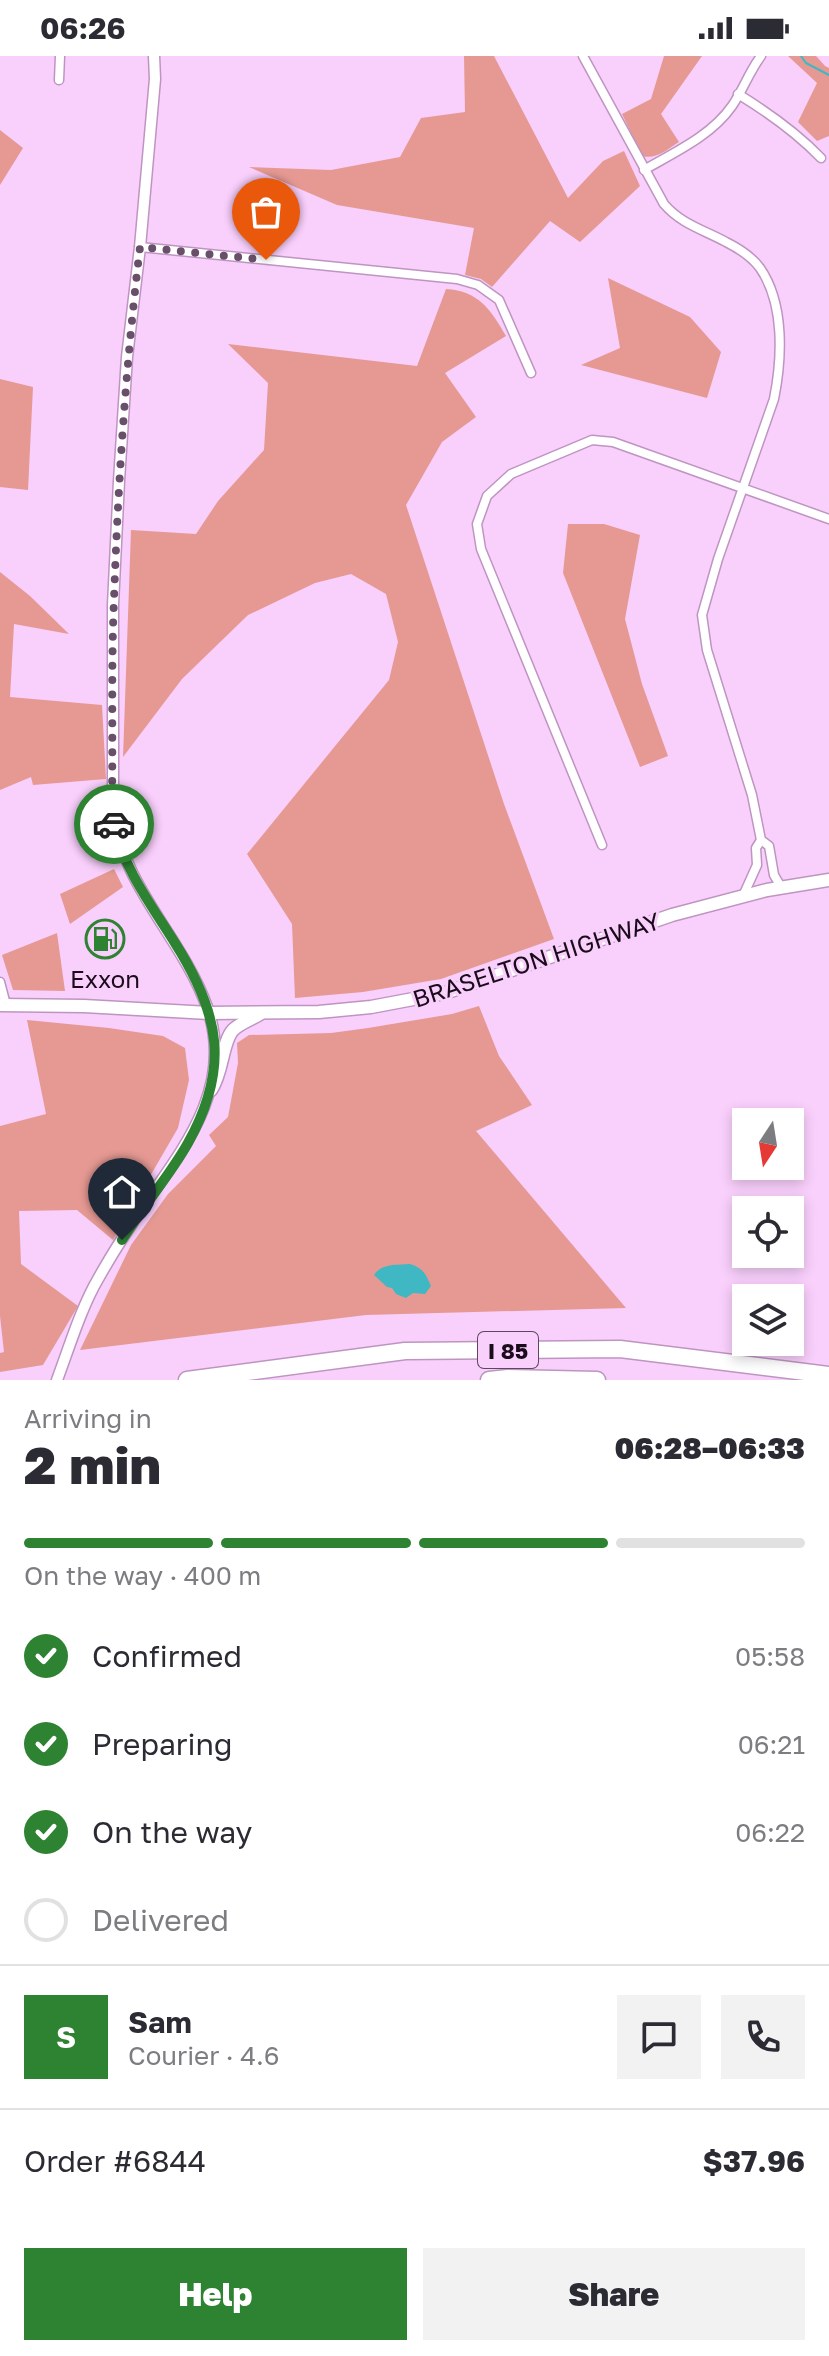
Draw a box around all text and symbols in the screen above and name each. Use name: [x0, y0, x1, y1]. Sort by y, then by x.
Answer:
text: 06:26: [40, 10, 126, 46]
pin: [232, 178, 300, 260]
icon: bag: [244, 190, 288, 234]
courier: [74, 784, 154, 864]
icon: car: [92, 802, 136, 846]
street label: BRASELTON HIGHWAY: [409, 905, 664, 1013]
fuel station icon: Exxon: [84, 918, 126, 960]
place label: Exxon: [70, 964, 140, 993]
north arrow: [732, 1108, 804, 1180]
map controls: [732, 1108, 804, 1356]
pin: [88, 1158, 156, 1240]
icon: home: [100, 1170, 144, 1214]
button: locate: [732, 1196, 804, 1268]
button: layers: [732, 1284, 804, 1356]
road number: I 85: [478, 1332, 538, 1368]
text: Arriving in: [24, 1403, 152, 1434]
text: 06:28–06:33: [615, 1430, 805, 1466]
text: 2 min: [24, 1433, 161, 1495]
text: On the way · 400 m: [24, 1560, 261, 1591]
icon: check: [24, 1634, 68, 1678]
text: Confirmed: [92, 1638, 242, 1674]
text: 05:58: [735, 1641, 805, 1672]
icon: check: [24, 1722, 68, 1766]
text: Preparing: [92, 1726, 233, 1762]
text: 06:21: [738, 1729, 805, 1760]
icon: check: [24, 1810, 68, 1854]
text: On the way: [92, 1814, 252, 1850]
text: 06:22: [735, 1817, 805, 1848]
text: Delivered: [92, 1902, 229, 1938]
button: chat: [617, 1995, 701, 2079]
button: phone: [721, 1995, 805, 2079]
text: Sam: [128, 2004, 192, 2040]
text: S: [56, 2019, 76, 2055]
text: Courier · 4.6: [128, 2040, 280, 2071]
text: Order #6844: [24, 2143, 206, 2179]
text: $37.96: [703, 2143, 805, 2179]
button: Help: [24, 2248, 407, 2340]
button: Share: [423, 2248, 805, 2340]

